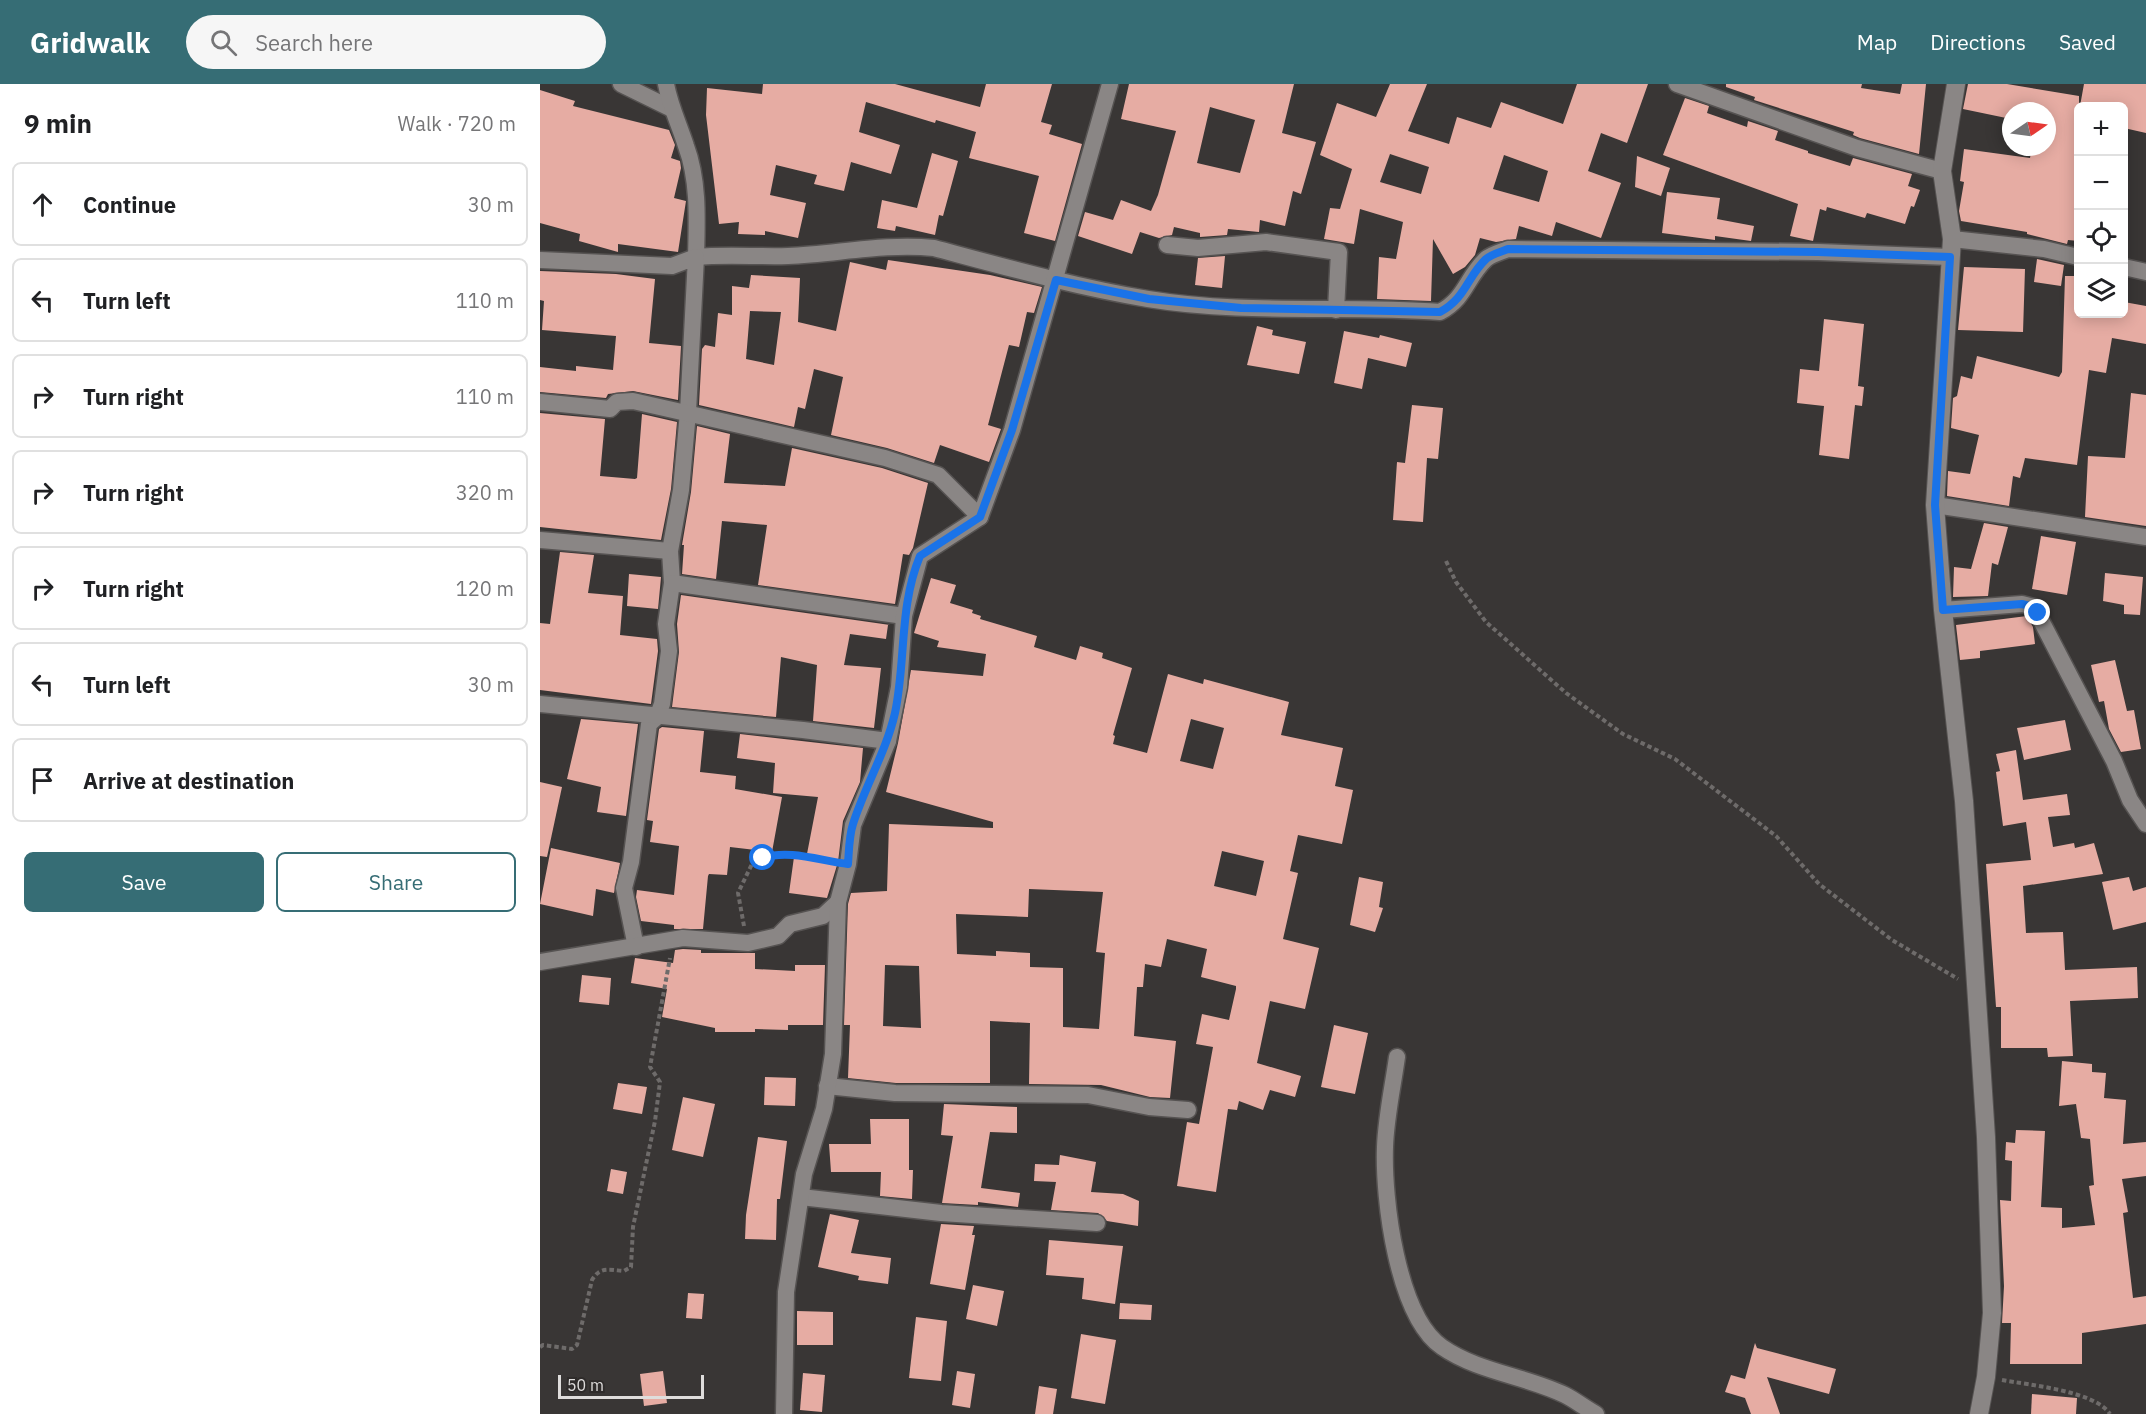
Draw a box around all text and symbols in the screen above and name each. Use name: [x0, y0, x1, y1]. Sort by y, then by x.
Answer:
search box: [186, 15, 606, 69]
text: Gridwalk: [30, 24, 150, 61]
icon: search: [207, 26, 240, 59]
text: Search here: [255, 28, 373, 57]
text: Map: [1857, 28, 1897, 56]
text: Directions: [1930, 28, 2026, 56]
text: Saved: [2059, 28, 2116, 56]
north arrow: [2002, 102, 2056, 156]
map controls: [2074, 102, 2128, 318]
button: +: [2074, 102, 2128, 156]
text: 9 min: [24, 106, 92, 140]
text: Walk · 720 m: [398, 110, 516, 137]
button: −: [2074, 156, 2128, 210]
icon: ahead: [26, 188, 59, 221]
text: Continue: [83, 190, 176, 219]
text: 30 m: [468, 191, 514, 218]
button: locate: [2074, 210, 2128, 264]
button: layers: [2074, 264, 2128, 318]
icon: left: [26, 284, 59, 317]
text: Turn left: [83, 286, 171, 315]
text: 110 m: [456, 287, 514, 314]
icon: right: [26, 380, 59, 413]
text: Turn right: [83, 382, 184, 411]
text: 110 m: [456, 383, 514, 410]
icon: right: [26, 476, 59, 509]
text: Turn right: [83, 478, 184, 507]
text: 320 m: [456, 479, 514, 506]
icon: right: [26, 572, 59, 605]
text: Turn right: [83, 574, 184, 603]
text: 120 m: [456, 575, 514, 602]
route end: [2024, 599, 2050, 625]
icon: left: [26, 668, 59, 701]
text: Turn left: [83, 670, 171, 699]
text: 30 m: [468, 671, 514, 698]
icon: arrive: [26, 764, 59, 797]
text: Arrive at destination: [83, 766, 294, 795]
route start: [749, 844, 775, 870]
button: Save: [24, 852, 264, 912]
button: Share: [276, 852, 516, 912]
scale bar: [558, 1372, 704, 1400]
text: 50 m: [567, 1375, 604, 1395]

